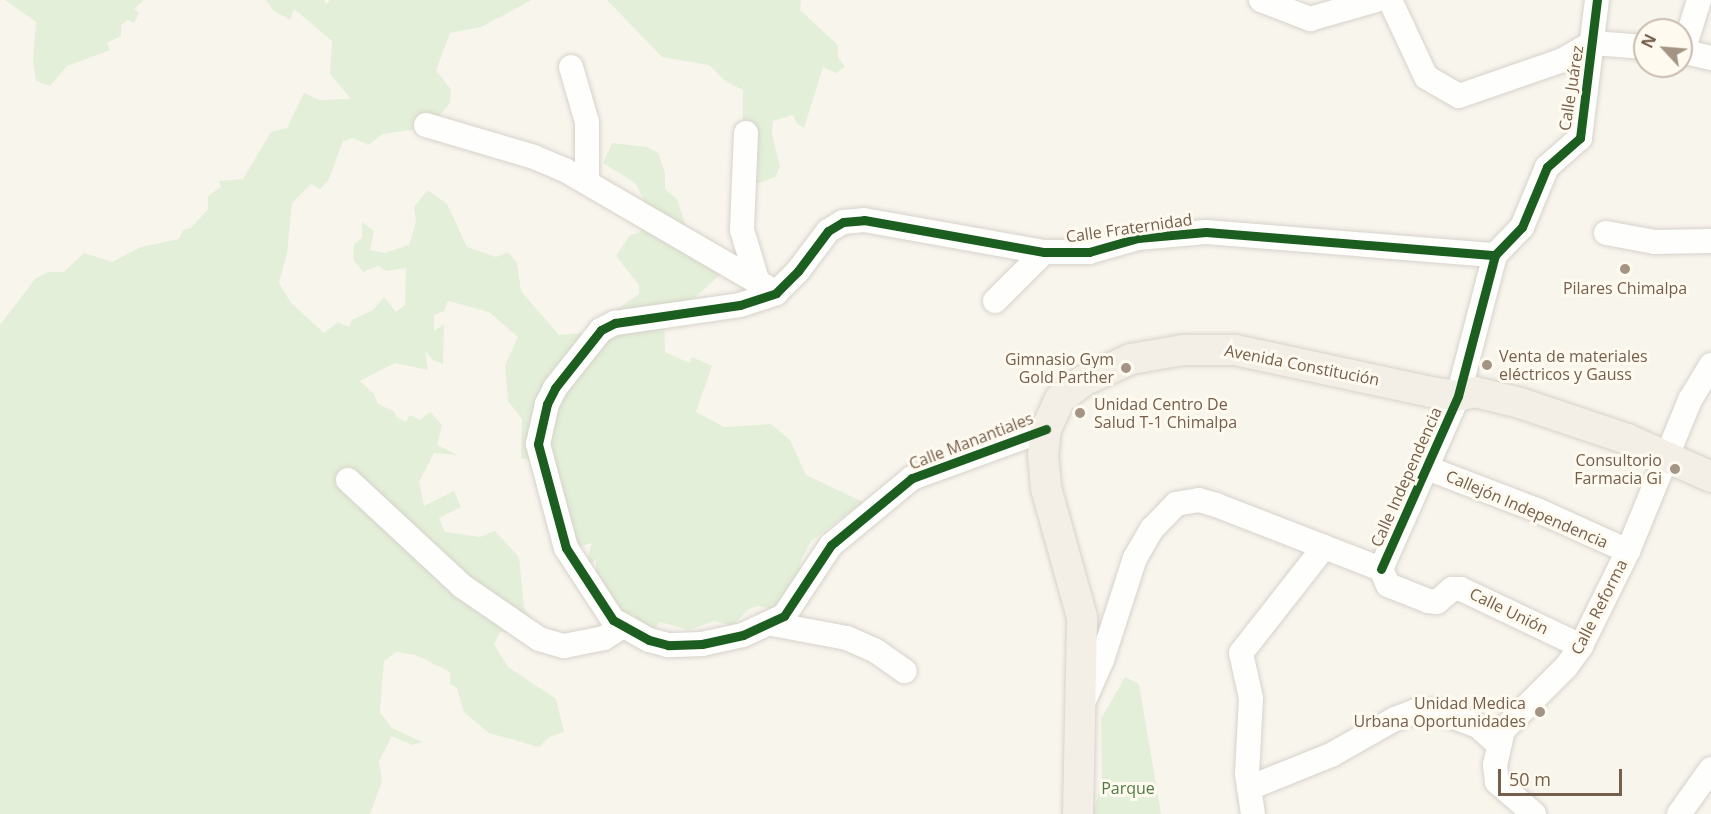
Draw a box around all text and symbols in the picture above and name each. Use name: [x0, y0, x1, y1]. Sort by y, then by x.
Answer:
north arrow: [1633, 18, 1693, 78]
text: N: [1636, 30, 1661, 52]
street label: Calle Juárez: [1555, 44, 1587, 132]
street label: Calle Fraternidad: [1065, 210, 1193, 246]
marker: Pilares Chimalpa: [1618, 262, 1632, 276]
place label: Pilares Chimalpa: [1563, 278, 1687, 298]
street label: Avenida Constitución: [1223, 341, 1381, 389]
place label: Venta de materiales eléctricos y Gauss: [1499, 346, 1648, 384]
place label: Gimnasio Gym Gold Parther: [1005, 349, 1114, 387]
marker: Venta de materiales eléctricos y Gauss: [1480, 358, 1494, 372]
marker: Gimnasio Gym Gold Parther: [1119, 361, 1133, 375]
place label: Unidad Centro De Salud T-1 Chimalpa: [1094, 394, 1237, 432]
marker: Unidad Centro De Salud T-1 Chimalpa: [1071, 404, 1089, 422]
street label: Calle Independencia: [1367, 404, 1445, 550]
street label: Calle Manantiales: [906, 409, 1036, 473]
place label: Consultorio Farmacia Gi: [1574, 450, 1662, 488]
marker: Consultorio Farmacia Gi: [1666, 460, 1684, 478]
street label: Callejón Independencia: [1443, 466, 1611, 552]
street label: Calle Reforma: [1567, 556, 1631, 658]
street label: Calle Unión: [1467, 584, 1551, 638]
place label: Unidad Medica Urbana Oportunidades: [1353, 693, 1526, 731]
marker: Unidad Medica Urbana Oportunidades: [1531, 703, 1549, 721]
scale bar: [1501, 757, 1626, 795]
text: 50 m: [1509, 767, 1551, 791]
park label: Parque: [1101, 778, 1155, 798]

